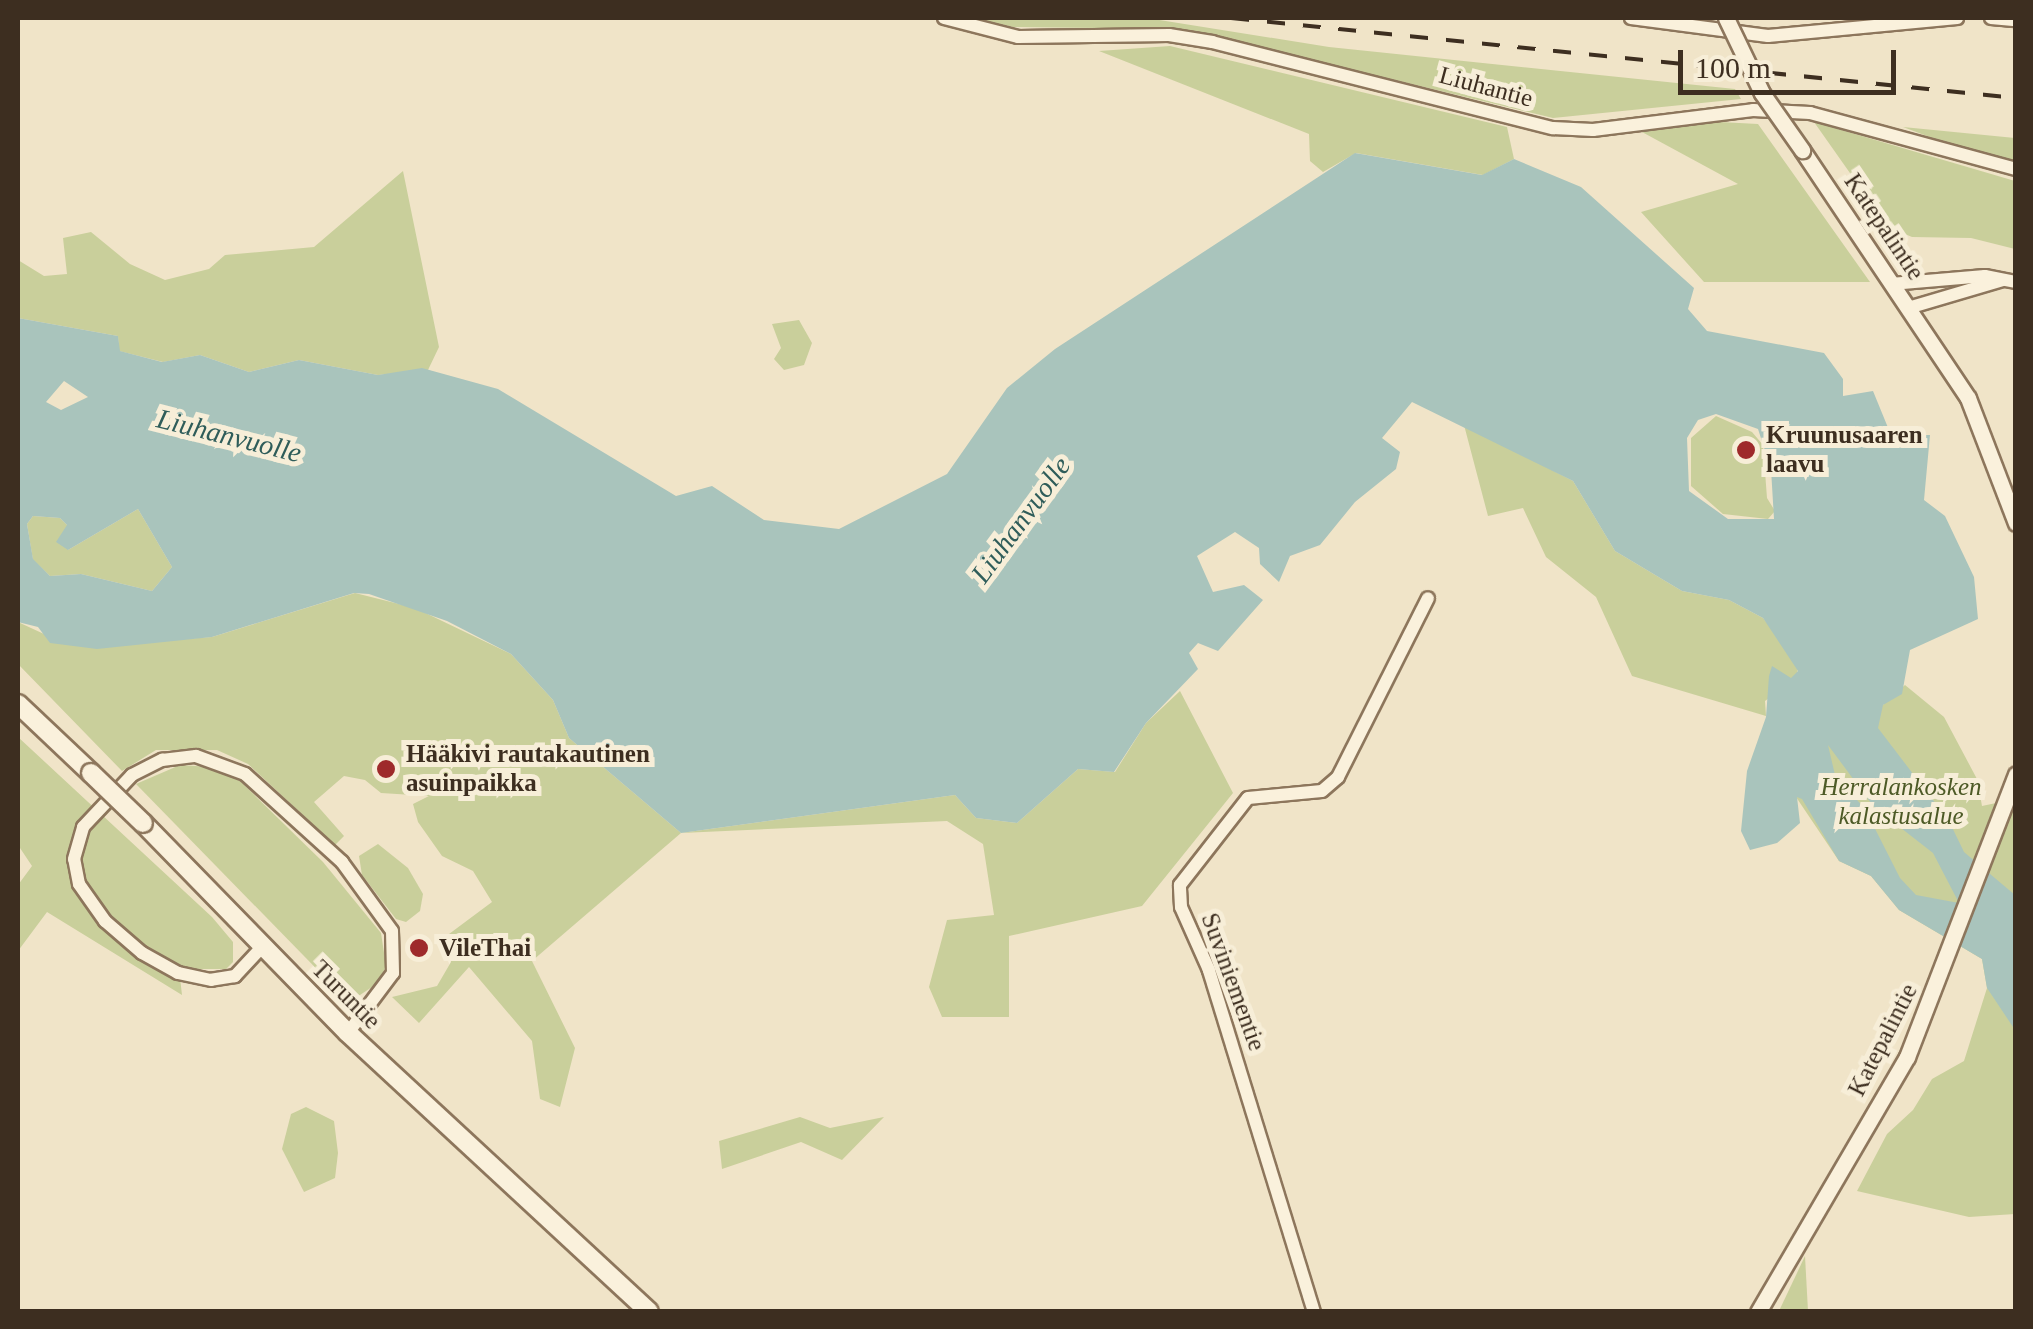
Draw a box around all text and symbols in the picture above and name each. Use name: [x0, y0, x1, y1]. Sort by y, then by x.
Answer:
scale bar: [1683, 30, 1900, 92]
text: 100 m: [1695, 51, 1771, 84]
street label: Liuhantie: [1436, 60, 1536, 114]
street label: Katepalintie: [1837, 168, 1931, 286]
water label: Liuhanvuolle: [153, 402, 305, 470]
place label: Kruunusaaren laavu: [1766, 421, 1923, 480]
marker: Kruunusaaren laavu: [1735, 439, 1757, 461]
water label: Liuhanvuolle: [964, 450, 1078, 590]
place label: Hääkivi rautakautinen asuinpaikka: [406, 740, 650, 799]
marker: Hääkivi rautakautinen asuinpaikka: [375, 758, 397, 780]
park label: Herralankosken kalastusalue: [1820, 773, 1982, 832]
street label: Suviniementie: [1194, 909, 1272, 1055]
place label: VileThai: [439, 933, 531, 963]
marker: VileThai: [408, 937, 430, 959]
street label: Turuntie: [305, 954, 387, 1036]
street label: Katepalintie: [1842, 979, 1924, 1101]

